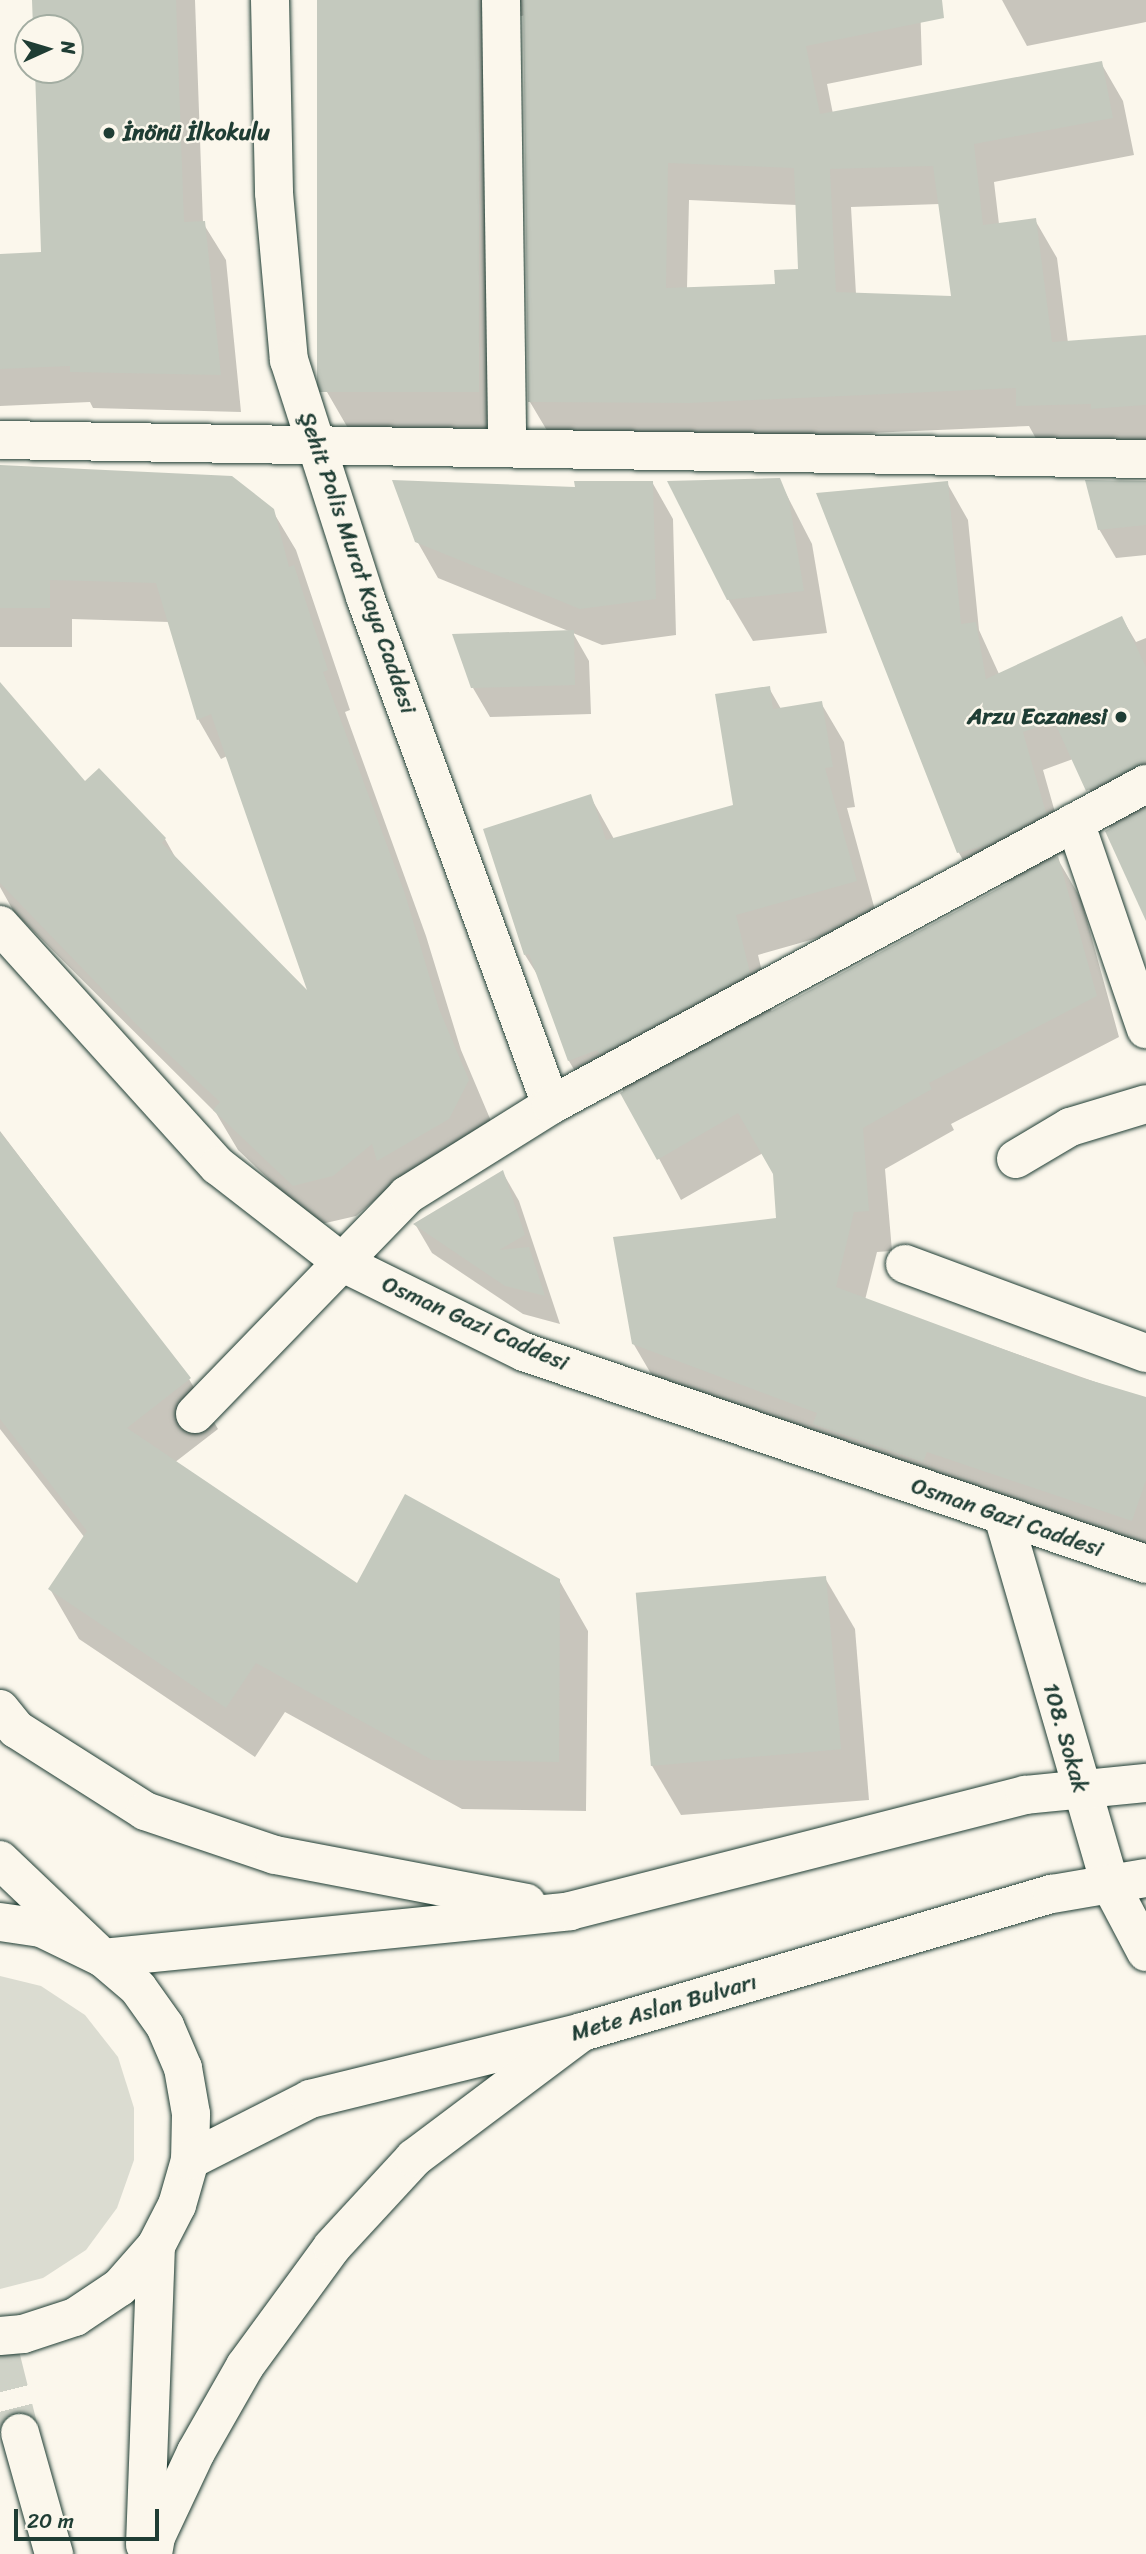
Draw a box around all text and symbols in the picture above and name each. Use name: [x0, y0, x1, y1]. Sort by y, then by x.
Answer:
north arrow: [14, 14, 84, 84]
text: N: [52, 40, 85, 55]
place label: İnönü İlkokulu: [123, 119, 270, 147]
marker: İnönü İlkokulu: [101, 125, 117, 141]
street label: Şehit Polis Murat Kaya Caddesi: [292, 409, 422, 717]
place label: Arzu Eczanesi: [965, 703, 1107, 731]
marker: Arzu Eczanesi: [1113, 709, 1129, 725]
street label: Osman Gazi Caddesi: [378, 1271, 572, 1377]
street label: Osman Gazi Caddesi: [908, 1472, 1106, 1564]
street label: 108. Sokak: [1036, 1680, 1094, 1796]
street label: Mete Aslan Bulvarı: [568, 1968, 760, 2048]
scale bar: [18, 2494, 163, 2538]
text: 20 m: [27, 2502, 74, 2540]

